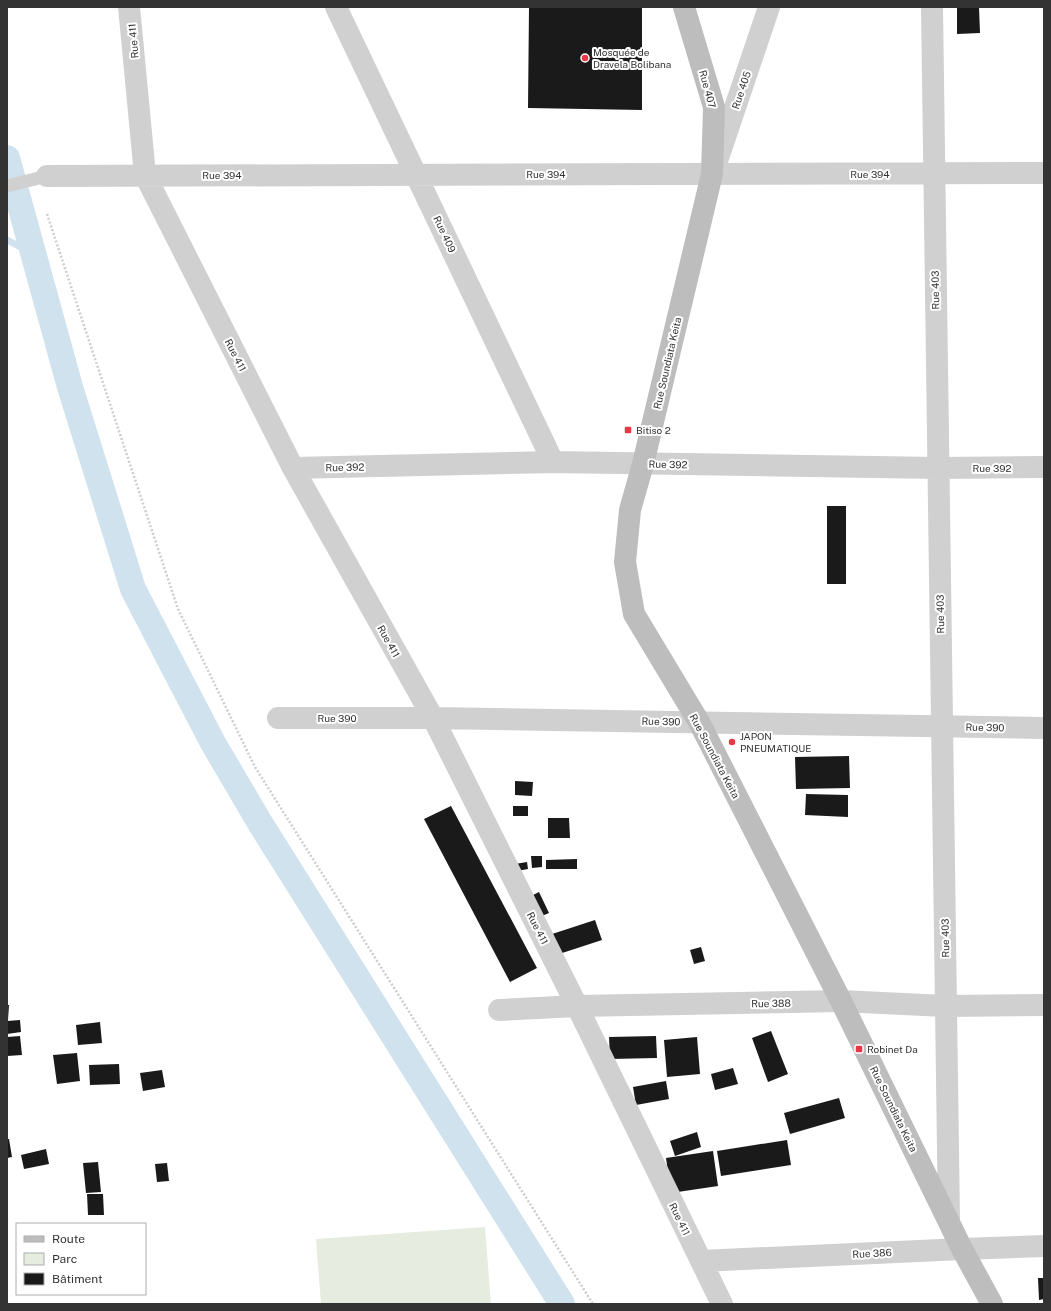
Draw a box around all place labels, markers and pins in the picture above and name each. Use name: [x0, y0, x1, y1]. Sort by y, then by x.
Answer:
place label: Mosquée de Dravela Bolibana: [593, 46, 671, 70]
marker: Mosquée de Dravela Bolibana: [580, 53, 590, 63]
place label: Bitiso 2: [636, 424, 671, 436]
marker: Bitiso 2: [623, 425, 633, 435]
place label: JAPON PNEUMATIQUE: [740, 730, 812, 754]
marker: JAPON PNEUMATIQUE: [727, 737, 737, 747]
place label: Robinet Da: [867, 1043, 918, 1055]
marker: Robinet Da: [854, 1044, 864, 1054]

